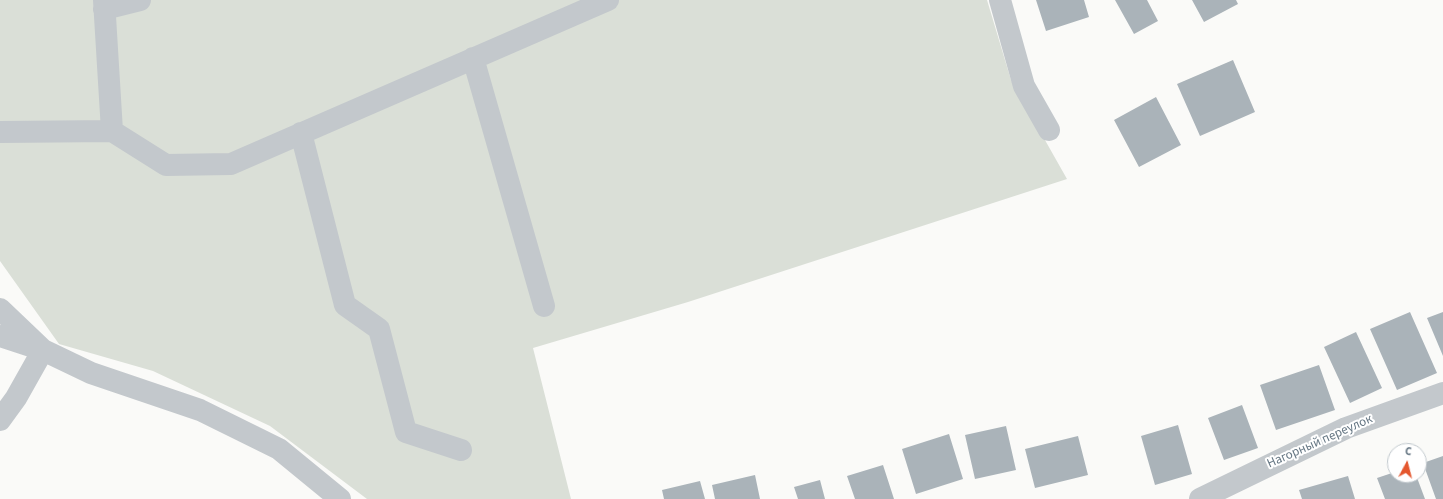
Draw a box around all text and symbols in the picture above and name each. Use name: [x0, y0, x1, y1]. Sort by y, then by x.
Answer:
street label: Нагорный переулок: [1265, 412, 1375, 472]
north arrow: [1387, 443, 1427, 483]
text: С: [1404, 444, 1412, 459]

